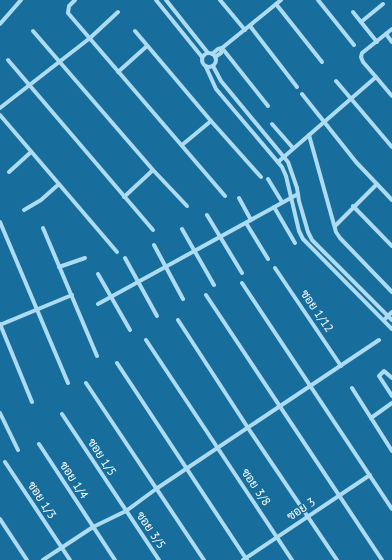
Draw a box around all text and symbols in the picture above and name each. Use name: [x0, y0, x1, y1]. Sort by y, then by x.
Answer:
street label: ซอย 1/12: [298, 286, 337, 335]
street label: ซอย 1/5: [85, 435, 120, 478]
street label: ซอย 1/4: [57, 458, 92, 502]
street label: ซอย 3/8: [238, 465, 274, 508]
street label: ซอย 1/3: [25, 478, 60, 521]
street label: ซอย 3: [284, 494, 318, 523]
street label: ซอย 3/5: [133, 508, 169, 551]

